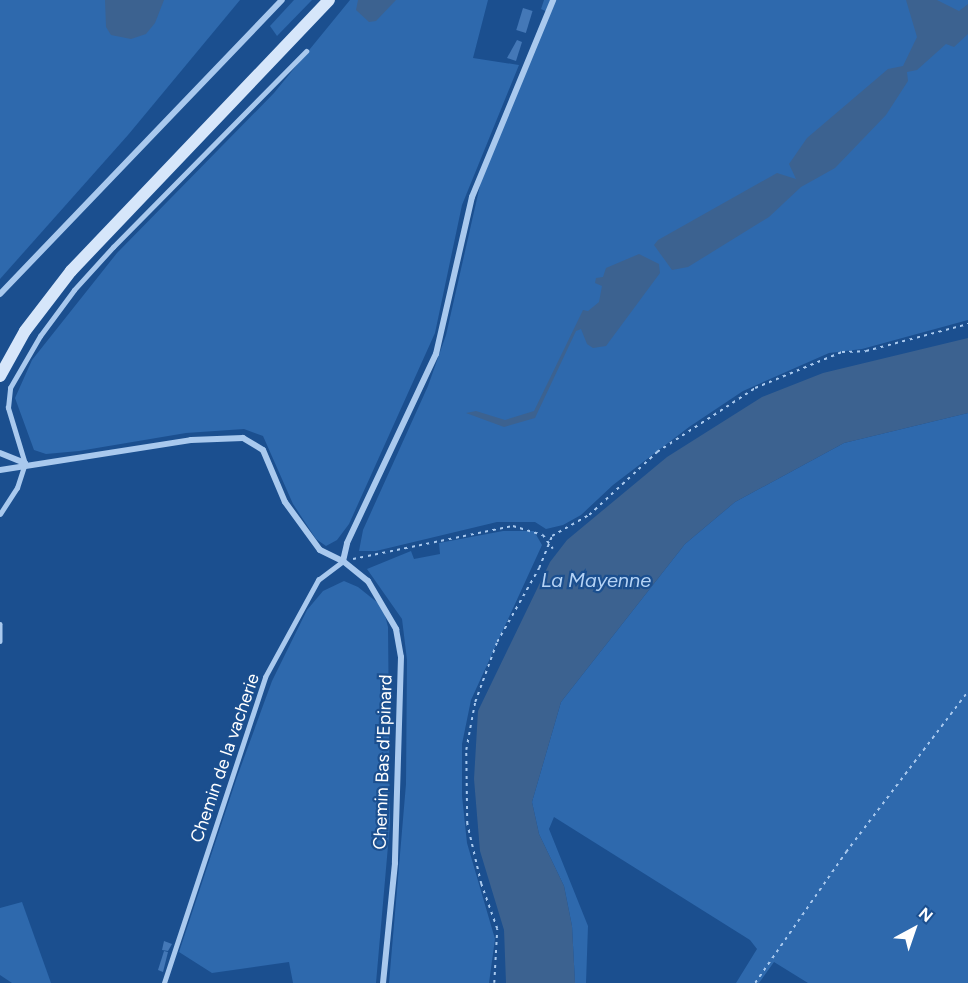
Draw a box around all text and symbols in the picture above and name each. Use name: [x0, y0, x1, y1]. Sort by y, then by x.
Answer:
water label: La Mayenne: [541, 568, 651, 592]
street label: Chemin de la vacherie: [186, 671, 264, 845]
street label: Chemin Bas d'Epinard: [369, 674, 397, 850]
north arrow: [884, 899, 944, 959]
text: N: [915, 904, 937, 926]

